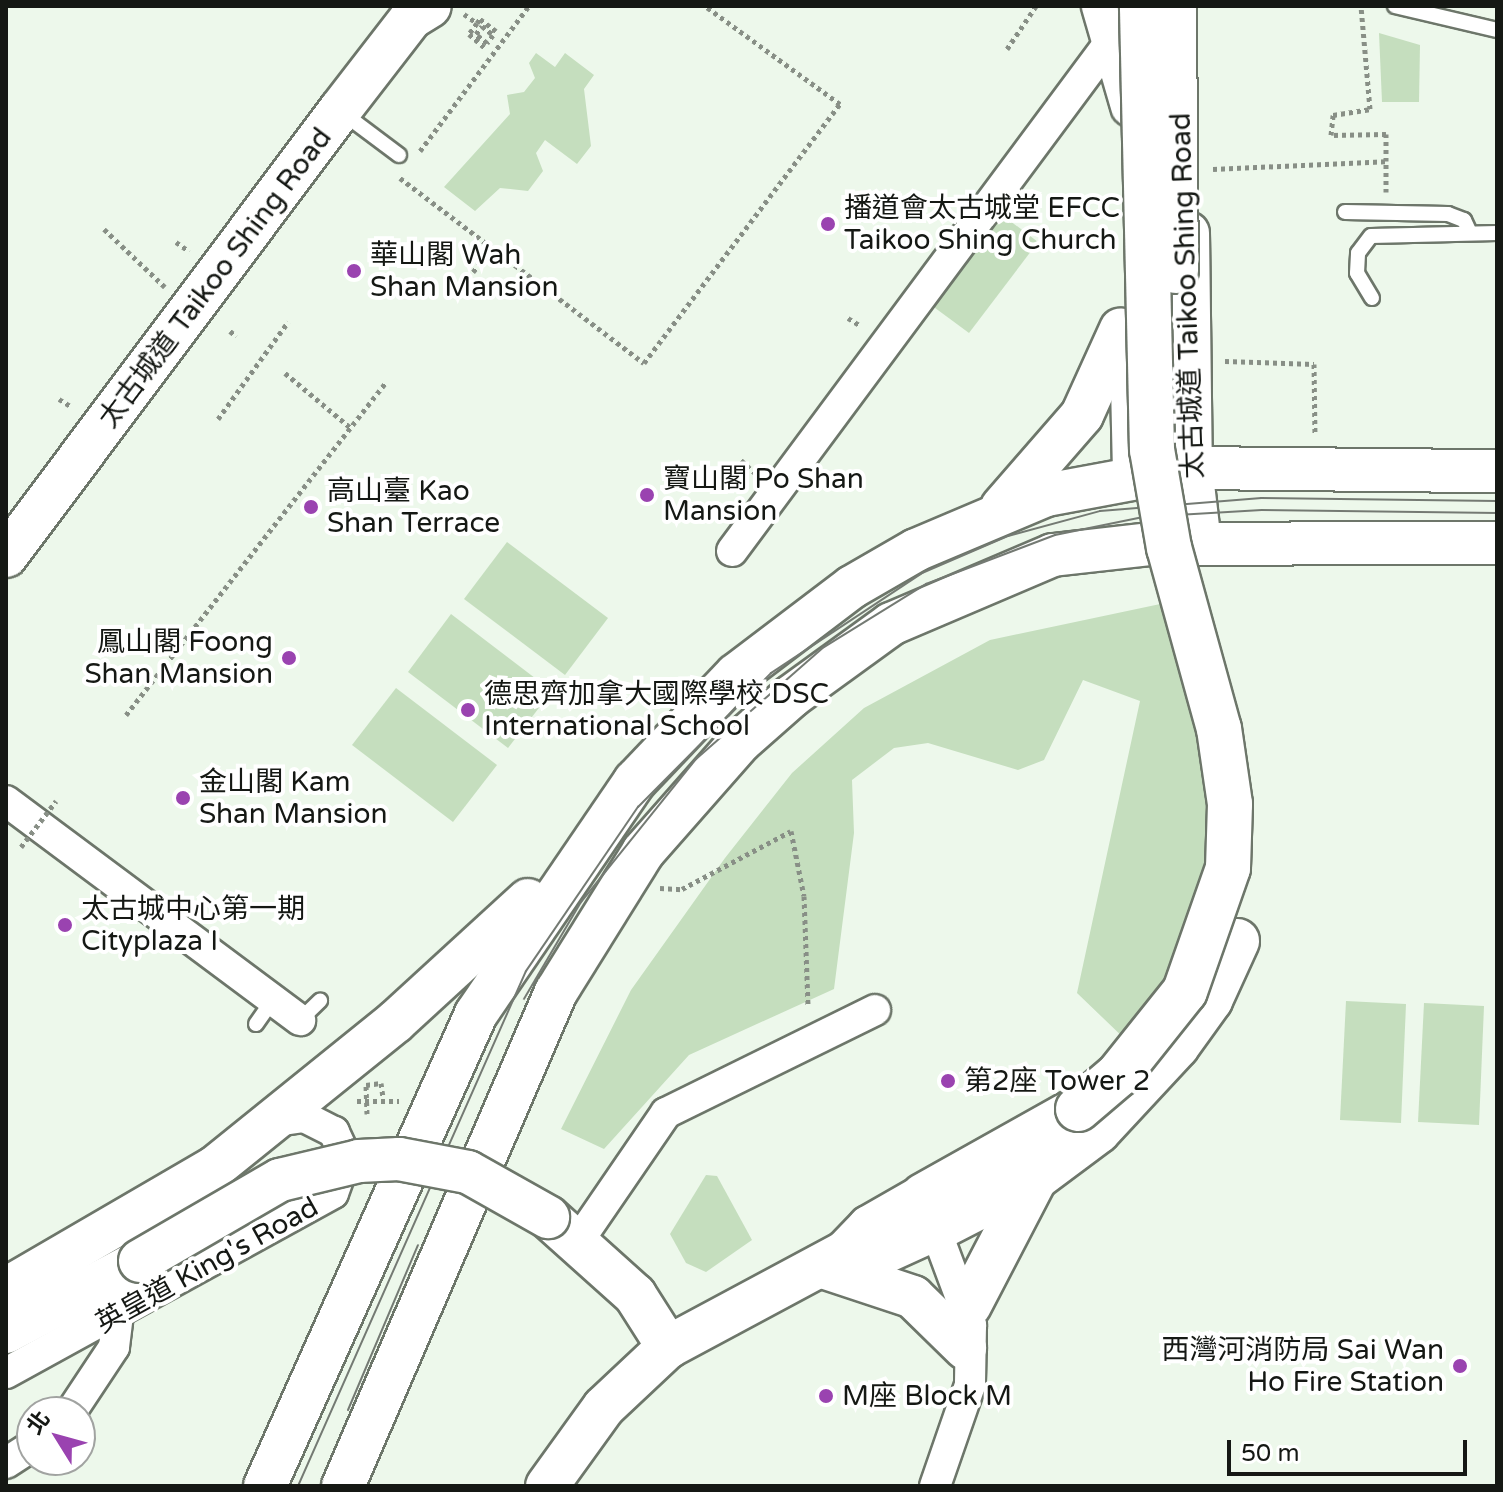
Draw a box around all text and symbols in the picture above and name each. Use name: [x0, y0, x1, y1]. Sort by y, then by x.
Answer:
street label: 太古城道 Taikoo Shing Road: [1164, 112, 1210, 480]
street label: 太古城道 Taikoo Shing Road: [91, 122, 339, 434]
place label: 播道會太古城堂 EFCC Taikoo Shing Church: [844, 191, 1120, 257]
marker: 播道會太古城堂 EFCC Taikoo Shing Church: [819, 215, 837, 233]
place label: 華山閣 Wah Shan Mansion: [370, 238, 558, 304]
marker: 華山閣 Wah Shan Mansion: [345, 262, 363, 280]
place label: 寶山閣 Po Shan Mansion: [663, 462, 864, 528]
place label: 高山臺 Kao Shan Terrace: [327, 474, 500, 540]
marker: 寶山閣 Po Shan Mansion: [638, 486, 656, 504]
marker: 高山臺 Kao Shan Terrace: [302, 498, 320, 516]
place label: 鳳山閣 Foong Shan Mansion: [85, 625, 273, 691]
marker: 鳳山閣 Foong Shan Mansion: [280, 649, 298, 667]
place label: 德思齊加拿大國際學校 DSC International School: [484, 677, 829, 743]
marker: 德思齊加拿大國際學校 DSC International School: [459, 701, 477, 719]
place label: 金山閣 Kam Shan Mansion: [199, 765, 387, 831]
marker: 金山閣 Kam Shan Mansion: [174, 789, 192, 807]
place label: 太古城中心第一期 Cityplaza I: [81, 892, 305, 958]
marker: 太古城中心第一期 Cityplaza I: [56, 916, 74, 934]
place label: 第2座 Tower 2: [964, 1064, 1150, 1098]
marker: 第2座 Tower 2: [939, 1072, 957, 1090]
street label: 英皇道 King's Road: [90, 1190, 324, 1340]
place label: 西灣河消防局 Sai Wan Ho Fire Station: [1162, 1333, 1444, 1399]
marker: 西灣河消防局 Sai Wan Ho Fire Station: [1451, 1357, 1469, 1375]
place label: M座 Block M: [842, 1379, 1012, 1413]
marker: M座 Block M: [817, 1387, 835, 1405]
north arrow: [16, 1396, 96, 1476]
text: 北: [21, 1406, 55, 1439]
scale bar: [1231, 1424, 1471, 1474]
text: 50 m: [1241, 1439, 1299, 1468]

